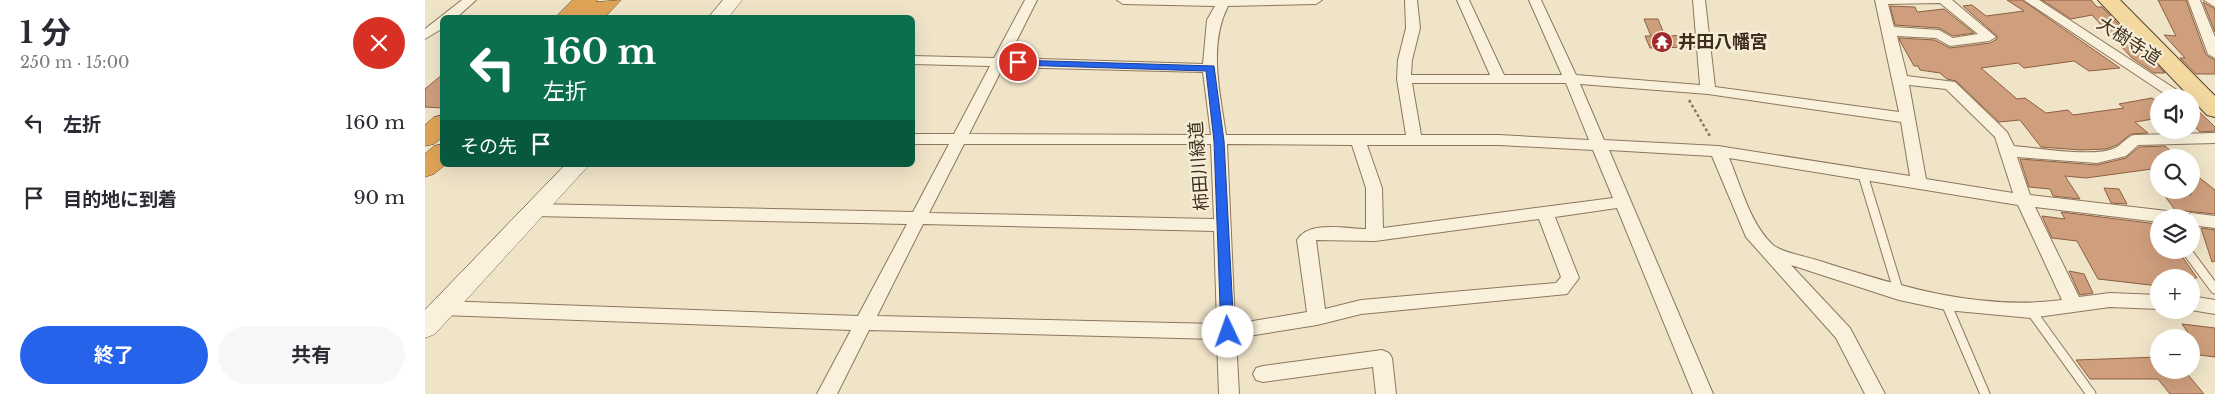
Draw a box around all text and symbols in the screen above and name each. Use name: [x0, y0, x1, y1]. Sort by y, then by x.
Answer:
street label: 大樹寺道: [2093, 12, 2165, 70]
text: 1 分: [20, 14, 71, 51]
button: close: [353, 17, 405, 69]
text: 160 m: [543, 30, 656, 73]
temple icon: 井田八幡宮: [1650, 30, 1674, 54]
place label: 井田八幡宮: [1678, 31, 1768, 53]
icon: left: [460, 35, 525, 100]
pin: [997, 41, 1039, 83]
icon: arrive: [1004, 48, 1032, 76]
text: 250 m · 15:00: [20, 52, 130, 72]
text: 左折: [543, 78, 587, 105]
map controls: [2150, 89, 2200, 379]
button: sound: [2150, 89, 2200, 139]
icon: left: [20, 109, 48, 137]
text: 160 m: [345, 111, 405, 134]
text: 左折: [63, 113, 101, 136]
street label: 柿田川緑道: [1185, 120, 1213, 212]
icon: arrive: [527, 130, 555, 158]
text: その先: [460, 135, 517, 158]
button: search: [2150, 149, 2200, 199]
icon: arrive: [20, 184, 48, 212]
text: 90 m: [353, 186, 405, 209]
text: 目的地に到着: [63, 188, 177, 211]
button: layers: [2150, 209, 2200, 259]
button: +: [2150, 269, 2200, 319]
position arrow: [1201, 305, 1253, 357]
button: 終了: [20, 326, 208, 384]
button: 共有: [218, 326, 405, 384]
button: −: [2150, 329, 2200, 379]

